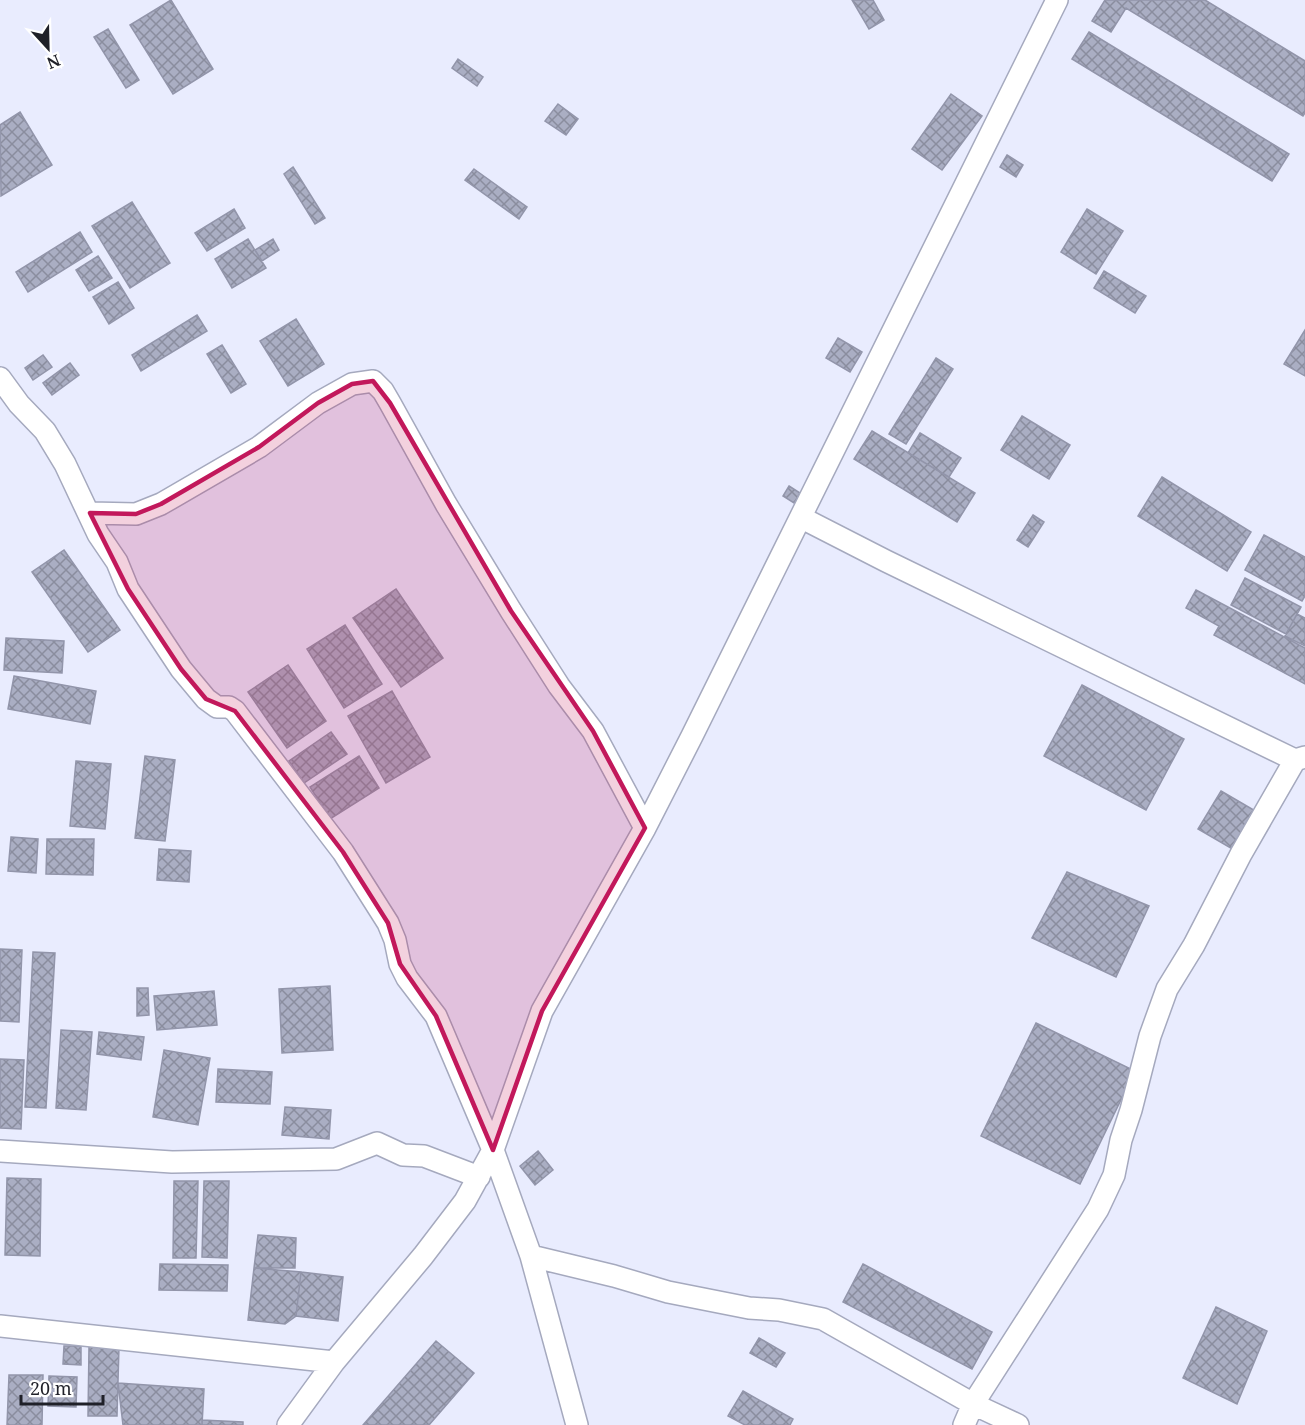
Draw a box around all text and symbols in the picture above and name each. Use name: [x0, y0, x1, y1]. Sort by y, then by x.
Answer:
north arrow: [18, 18, 78, 78]
text: N: [43, 49, 64, 75]
scale bar: [21, 1368, 104, 1406]
text: 20 m: [30, 1376, 72, 1400]

